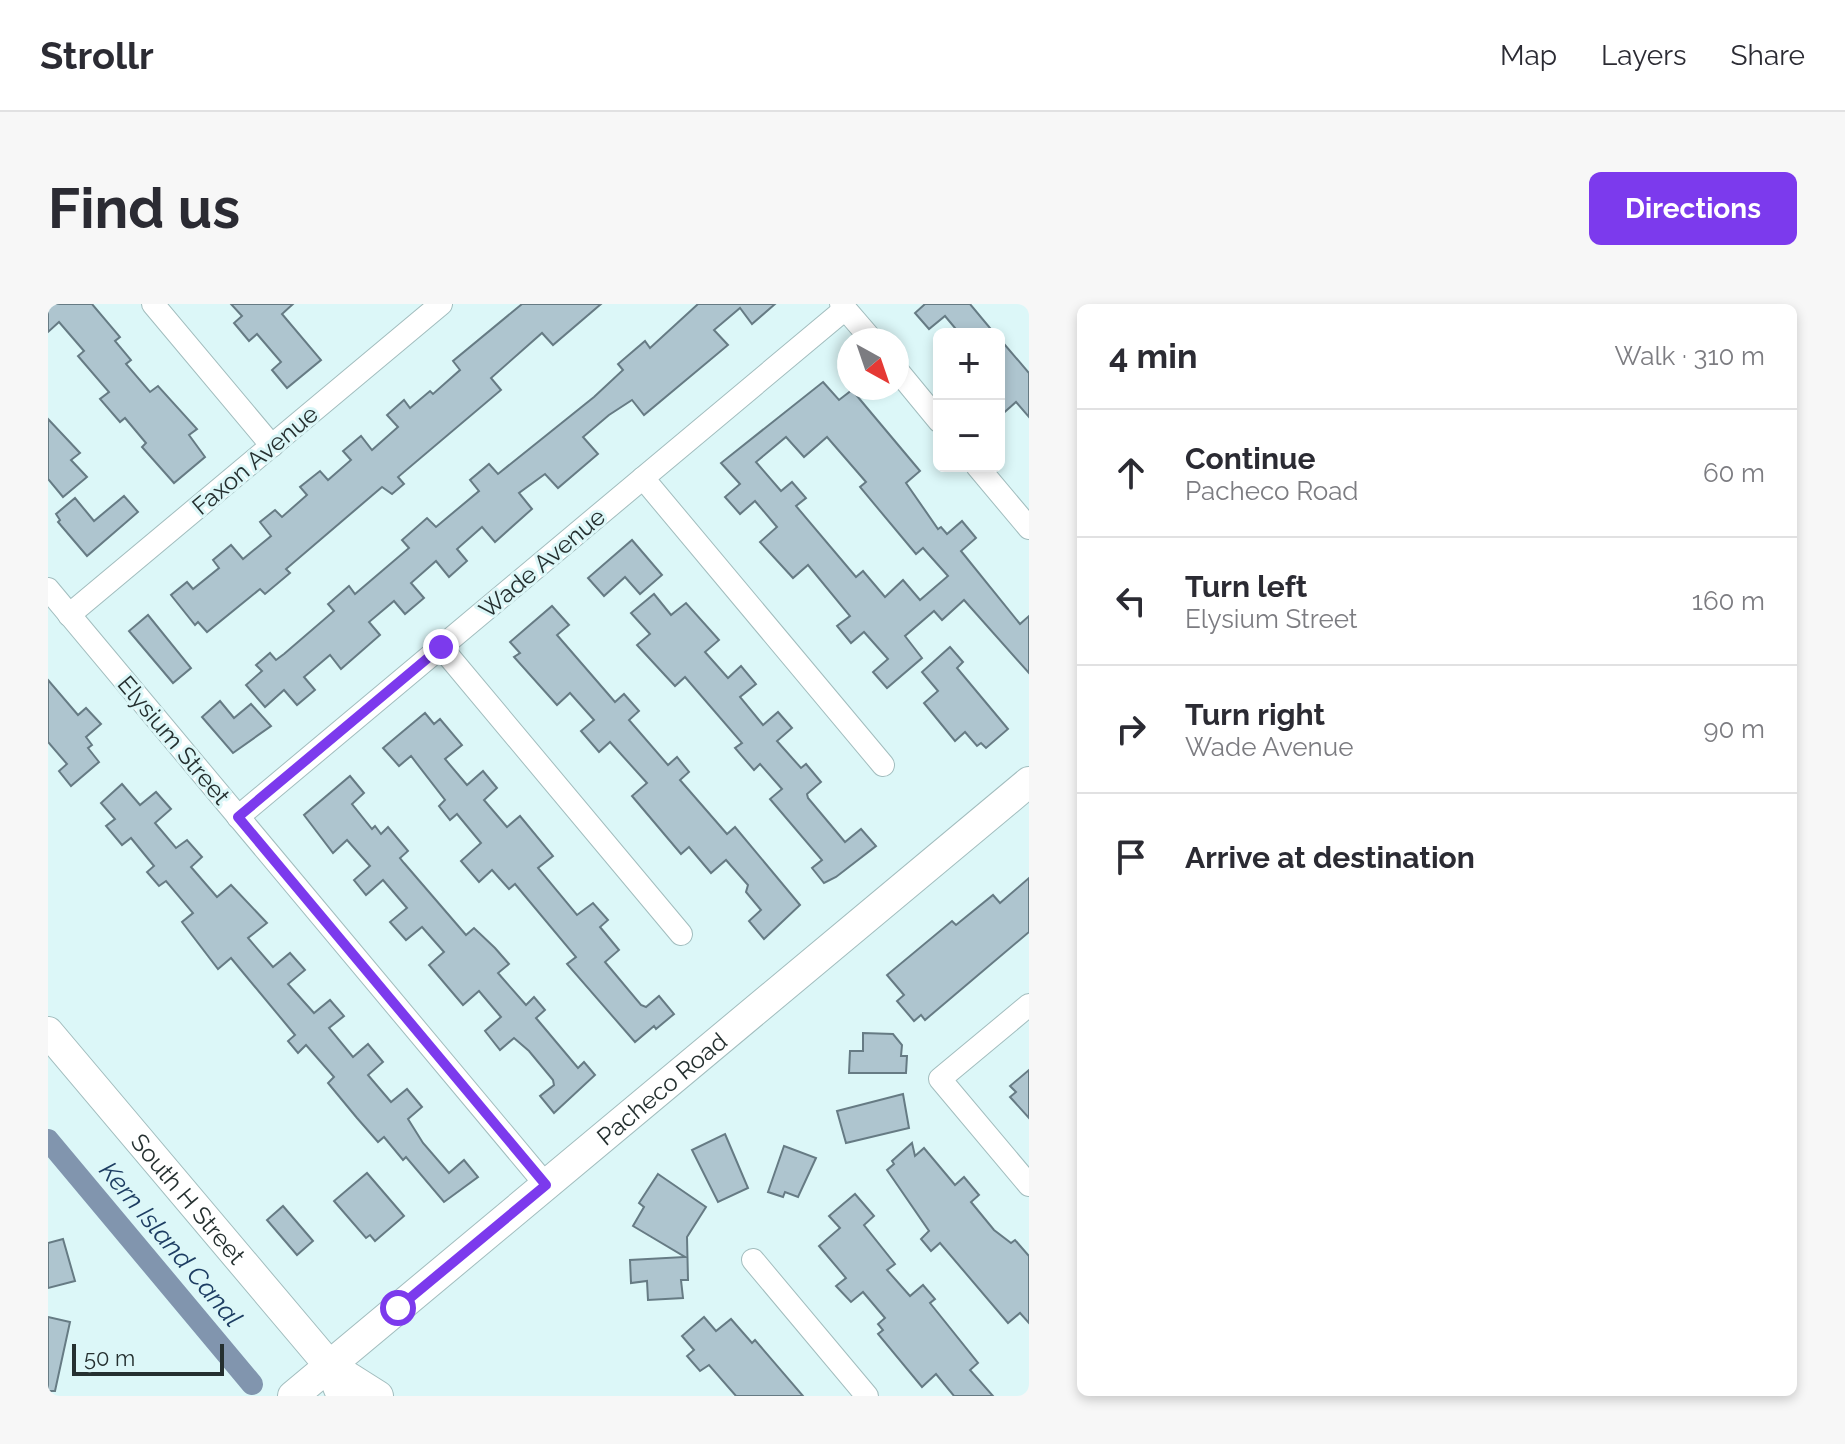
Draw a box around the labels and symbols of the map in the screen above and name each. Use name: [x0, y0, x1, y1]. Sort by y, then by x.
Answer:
north arrow: [837, 328, 909, 400]
street label: Faxon Avenue: [186, 399, 324, 521]
street label: Wade Avenue: [473, 502, 611, 624]
route end: [423, 629, 459, 665]
street label: Elysium Street: [112, 670, 236, 810]
street label: Pacheco Road: [591, 1026, 732, 1151]
street label: South H Street: [125, 1127, 252, 1270]
water label: Kern Island Canal: [93, 1155, 249, 1333]
route start: [380, 1290, 416, 1326]
scale bar: [72, 1340, 224, 1376]

